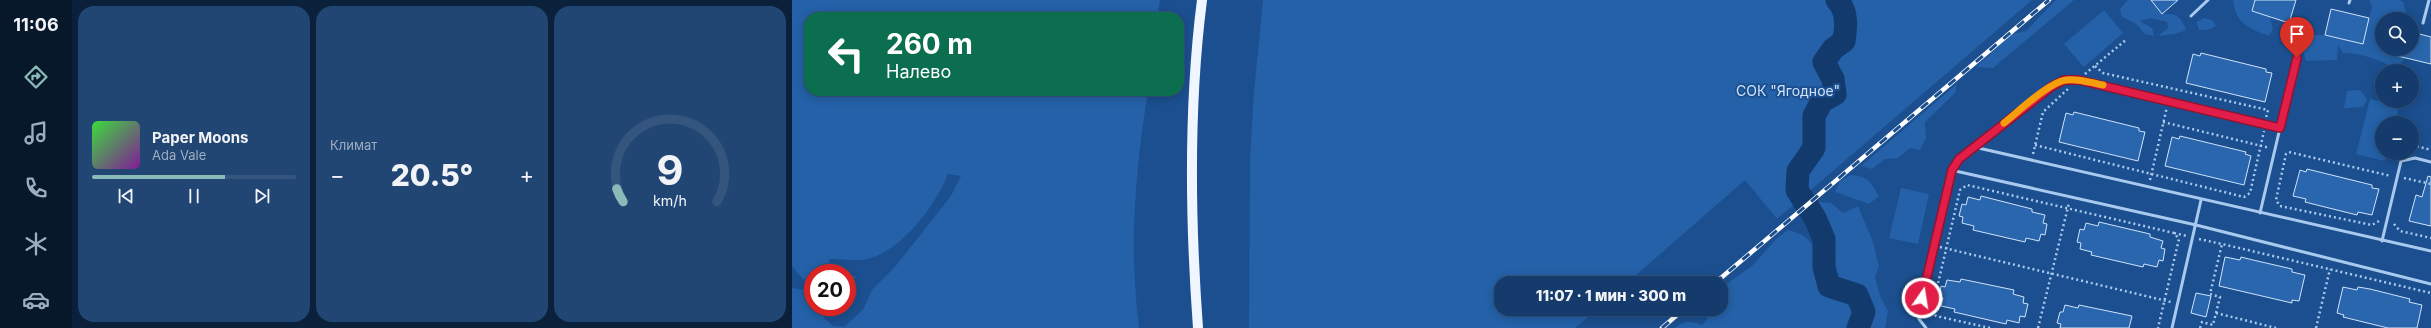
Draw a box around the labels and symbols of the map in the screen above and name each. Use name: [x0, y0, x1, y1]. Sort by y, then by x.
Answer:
pin: [2280, 17, 2314, 58]
park label: СОК "Ягодное": [1736, 82, 1840, 99]
speed limit sign: 20: [804, 264, 856, 316]
position arrow: [1901, 277, 1943, 319]

